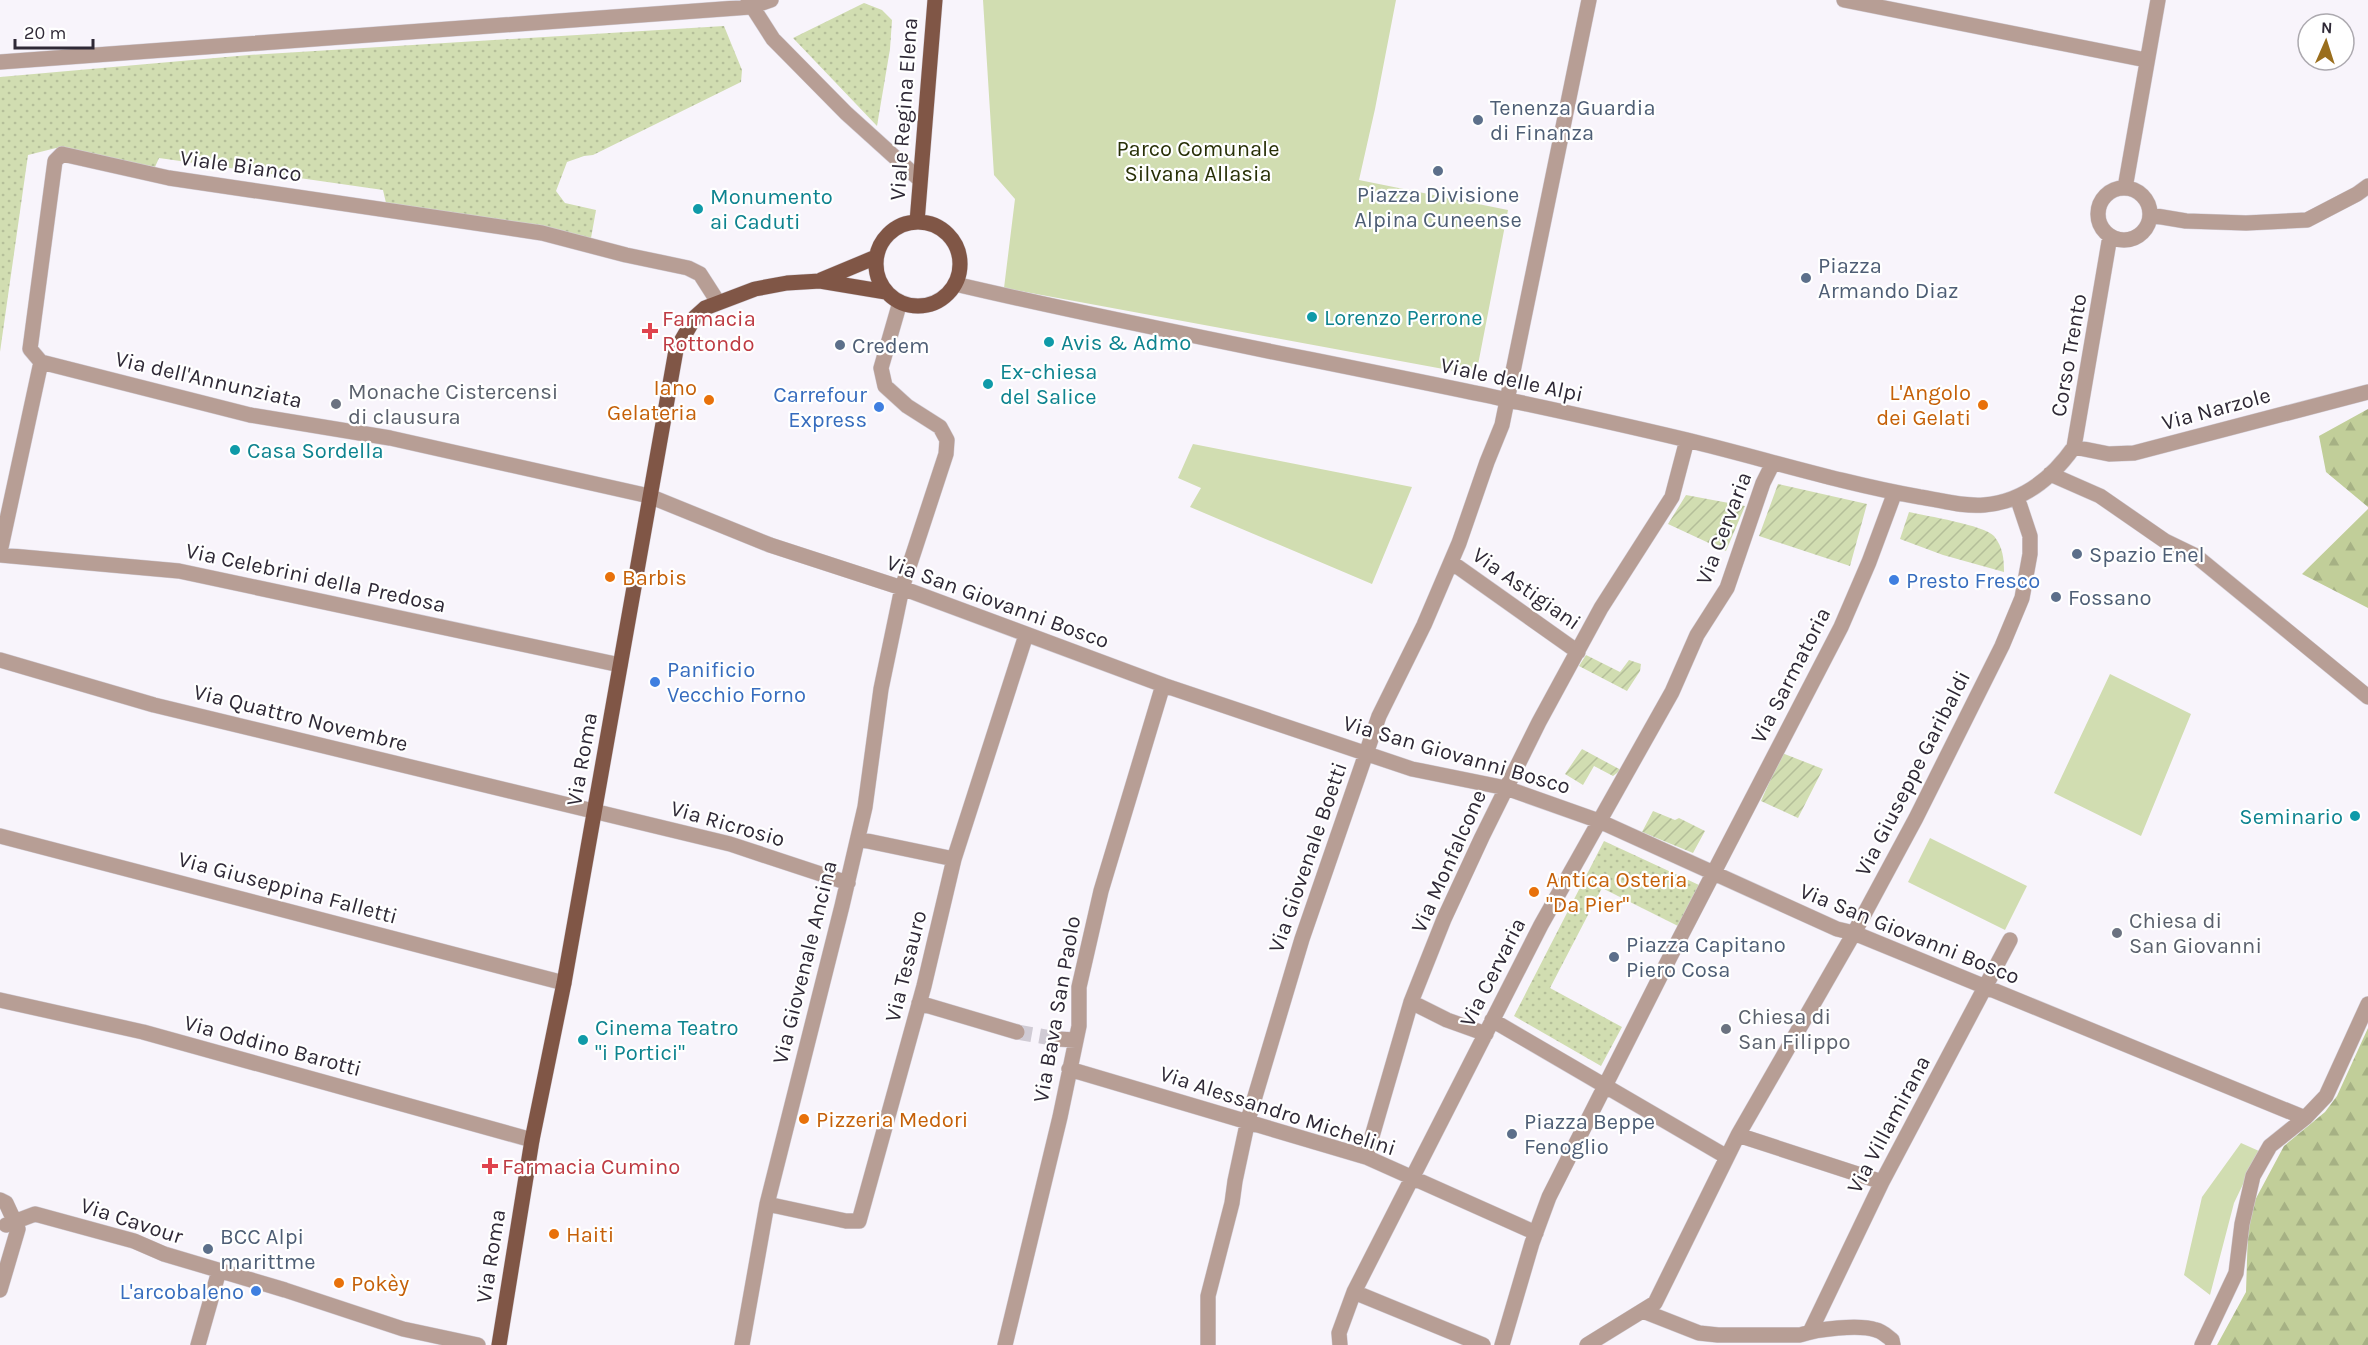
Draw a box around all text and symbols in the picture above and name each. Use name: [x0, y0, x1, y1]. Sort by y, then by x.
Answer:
scale bar: [15, 12, 93, 50]
north arrow: [2296, 12, 2356, 72]
street label: Viale Regina Elena: [885, 17, 923, 201]
text: N: [2321, 18, 2333, 37]
text: 20 m: [24, 22, 66, 44]
place label: Tenenza Guardia di Finanza: [1490, 95, 1656, 146]
marker: Tenenza Guardia di Finanza: [1471, 113, 1485, 127]
park label: Parco Comunale Silvana Allasia: [1116, 136, 1280, 187]
street label: Viale Bianco: [178, 145, 303, 187]
marker: Piazza Divisione Alpina Cuneense: [1431, 164, 1445, 178]
place label: Piazza Divisione Alpina Cuneense: [1354, 182, 1522, 233]
place label: Monumento ai Caduti: [710, 184, 833, 235]
marker: Monumento ai Caduti: [691, 202, 705, 216]
place label: Piazza Armando Diaz: [1818, 253, 1958, 304]
marker: Piazza Armando Diaz: [1799, 271, 1813, 285]
street label: Corso Trento: [2045, 292, 2093, 419]
place label: Lorenzo Perrone: [1324, 305, 1483, 331]
place label: Farmacia Rottondo: [662, 306, 756, 357]
marker: Lorenzo Perrone: [1305, 310, 1319, 324]
marker: Farmacia Rottondo: [643, 324, 657, 338]
place label: Avis & Admo: [1061, 330, 1191, 356]
place label: Credem: [852, 333, 930, 359]
marker: Avis & Admo: [1042, 335, 1056, 349]
marker: Credem: [833, 338, 847, 352]
street label: Via dell'Annunziata: [113, 346, 305, 414]
street label: Viale delle Alpi: [1438, 352, 1585, 408]
place label: Ex-chiesa del Salice: [1000, 359, 1097, 410]
place label: Iano Gelateria: [607, 375, 697, 426]
marker: Ex-chiesa del Salice: [981, 377, 995, 391]
place label: Monache Cistercensi di clausura: [348, 379, 558, 430]
place label: L'Angolo dei Gelati: [1876, 380, 1971, 431]
place label: Carrefour Express: [773, 382, 867, 433]
street label: Via Narzole: [2159, 382, 2273, 436]
marker: Iano Gelateria: [702, 393, 716, 407]
marker: Monache Cistercensi di clausura: [329, 397, 343, 411]
marker: L'Angolo dei Gelati: [1976, 398, 1990, 412]
marker: Carrefour Express: [872, 400, 886, 414]
place label: Casa Sordella: [247, 438, 384, 464]
marker: Casa Sordella: [228, 443, 242, 457]
street label: Via Cervaria: [1691, 468, 1757, 588]
street label: Via Celebrini della Predosa: [183, 538, 448, 618]
street label: Via Astigiani: [1467, 542, 1586, 636]
place label: Spazio Enel: [2089, 542, 2205, 568]
marker: Spazio Enel: [2070, 547, 2084, 561]
street label: Via San Giovanni Bosco: [883, 550, 1113, 654]
place label: Barbis: [622, 565, 687, 591]
place label: Presto Fresco: [1906, 568, 2040, 594]
marker: Barbis: [603, 570, 617, 584]
marker: Presto Fresco: [1887, 573, 1901, 587]
place label: Fossano: [2068, 585, 2151, 611]
marker: Fossano: [2049, 590, 2063, 604]
street label: Via Sarmatoria: [1745, 603, 1836, 748]
place label: Panificio Vecchio Forno: [667, 657, 806, 708]
street label: Via Giuseppe Garibaldi: [1850, 666, 1976, 881]
marker: Panificio Vecchio Forno: [648, 675, 662, 689]
street label: Via Quattro Novembre: [191, 679, 411, 757]
street label: Via Roma: [561, 710, 603, 808]
street label: Via San Giovanni Bosco: [1340, 710, 1573, 800]
street label: Via Giovenale Boetti: [1263, 759, 1353, 956]
street label: Via Monfalcone: [1406, 786, 1492, 937]
street label: Via Ricrosio: [668, 795, 788, 853]
place label: Seminario: [2239, 804, 2343, 830]
marker: Seminario: [2348, 809, 2362, 823]
street label: Via Giuseppina Falletti: [175, 846, 400, 930]
street label: Via Giovenale Ancina: [767, 858, 843, 1067]
place label: Antica Osteria "Da Pier": [1546, 867, 1687, 918]
street label: Via San Giovanni Bosco: [1796, 878, 2023, 990]
marker: Antica Osteria "Da Pier": [1527, 885, 1541, 899]
street label: Via Tesauro: [880, 908, 932, 1025]
place label: Chiesa di San Giovanni: [2129, 908, 2262, 959]
street label: Via Bava San Paolo: [1028, 914, 1086, 1104]
street label: Via Cervaria: [1454, 914, 1531, 1031]
marker: Chiesa di San Giovanni: [2110, 926, 2124, 940]
place label: Piazza Capitano Piero Cosa: [1626, 932, 1786, 983]
marker: Piazza Capitano Piero Cosa: [1607, 950, 1621, 964]
place label: Chiesa di San Filippo: [1738, 1004, 1850, 1055]
street label: Via Oddino Barotti: [181, 1010, 364, 1082]
place label: Cinema Teatro "i Portici": [595, 1015, 739, 1066]
marker: Chiesa di San Filippo: [1719, 1022, 1733, 1036]
marker: Cinema Teatro "i Portici": [576, 1033, 590, 1047]
street label: Via Villamirana: [1842, 1051, 1936, 1198]
street label: Via Alessandro Michelini: [1156, 1060, 1399, 1161]
place label: Pizzeria Medori: [816, 1107, 968, 1133]
place label: Piazza Beppe Fenoglio: [1524, 1109, 1655, 1160]
marker: Pizzeria Medori: [797, 1112, 811, 1126]
marker: Piazza Beppe Fenoglio: [1505, 1127, 1519, 1141]
place label: Farmacia Cumino: [502, 1154, 680, 1180]
marker: Farmacia Cumino: [483, 1159, 497, 1173]
street label: Via Cavour: [77, 1192, 186, 1250]
street label: Via Roma: [471, 1207, 511, 1305]
place label: Haiti: [566, 1222, 614, 1248]
place label: BCC Alpi marittme: [220, 1224, 316, 1275]
marker: Haiti: [547, 1227, 561, 1241]
marker: BCC Alpi marittme: [201, 1242, 215, 1256]
place label: Pokèy: [351, 1271, 409, 1297]
marker: Pokèy: [332, 1276, 346, 1290]
place label: L'arcobaleno: [119, 1279, 244, 1305]
marker: L'arcobaleno: [249, 1284, 263, 1298]

